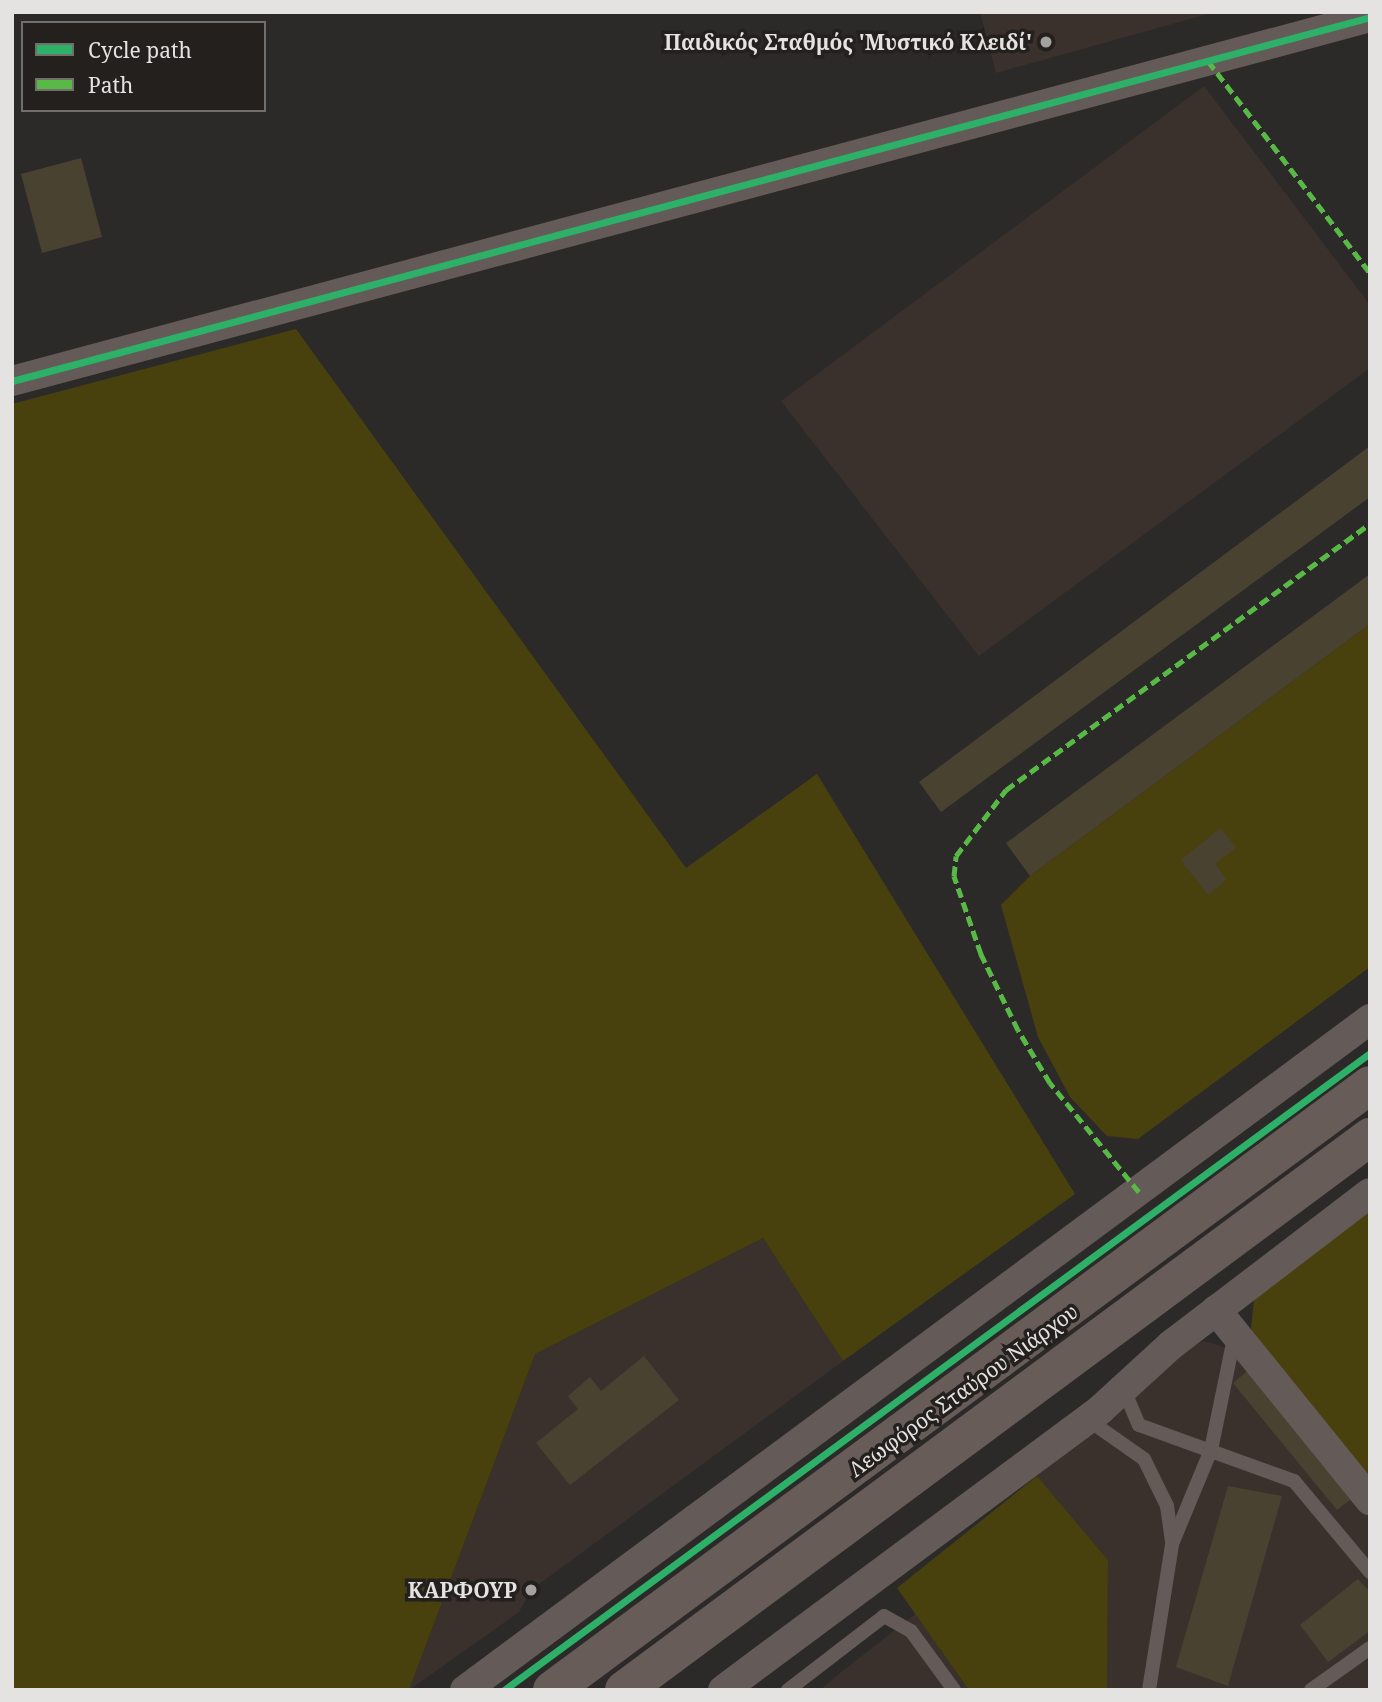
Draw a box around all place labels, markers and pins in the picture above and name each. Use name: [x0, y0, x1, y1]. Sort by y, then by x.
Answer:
place label: Παιδικός Σταθμός 'Μυστικό Κλειδί': [664, 29, 1032, 55]
marker: Παιδικός Σταθμός 'Μυστικό Κλειδί': [1038, 34, 1054, 50]
place label: ΚΑΡΦΟΥΡ: [408, 1577, 517, 1603]
marker: ΚΑΡΦΟΥΡ: [523, 1582, 539, 1598]

